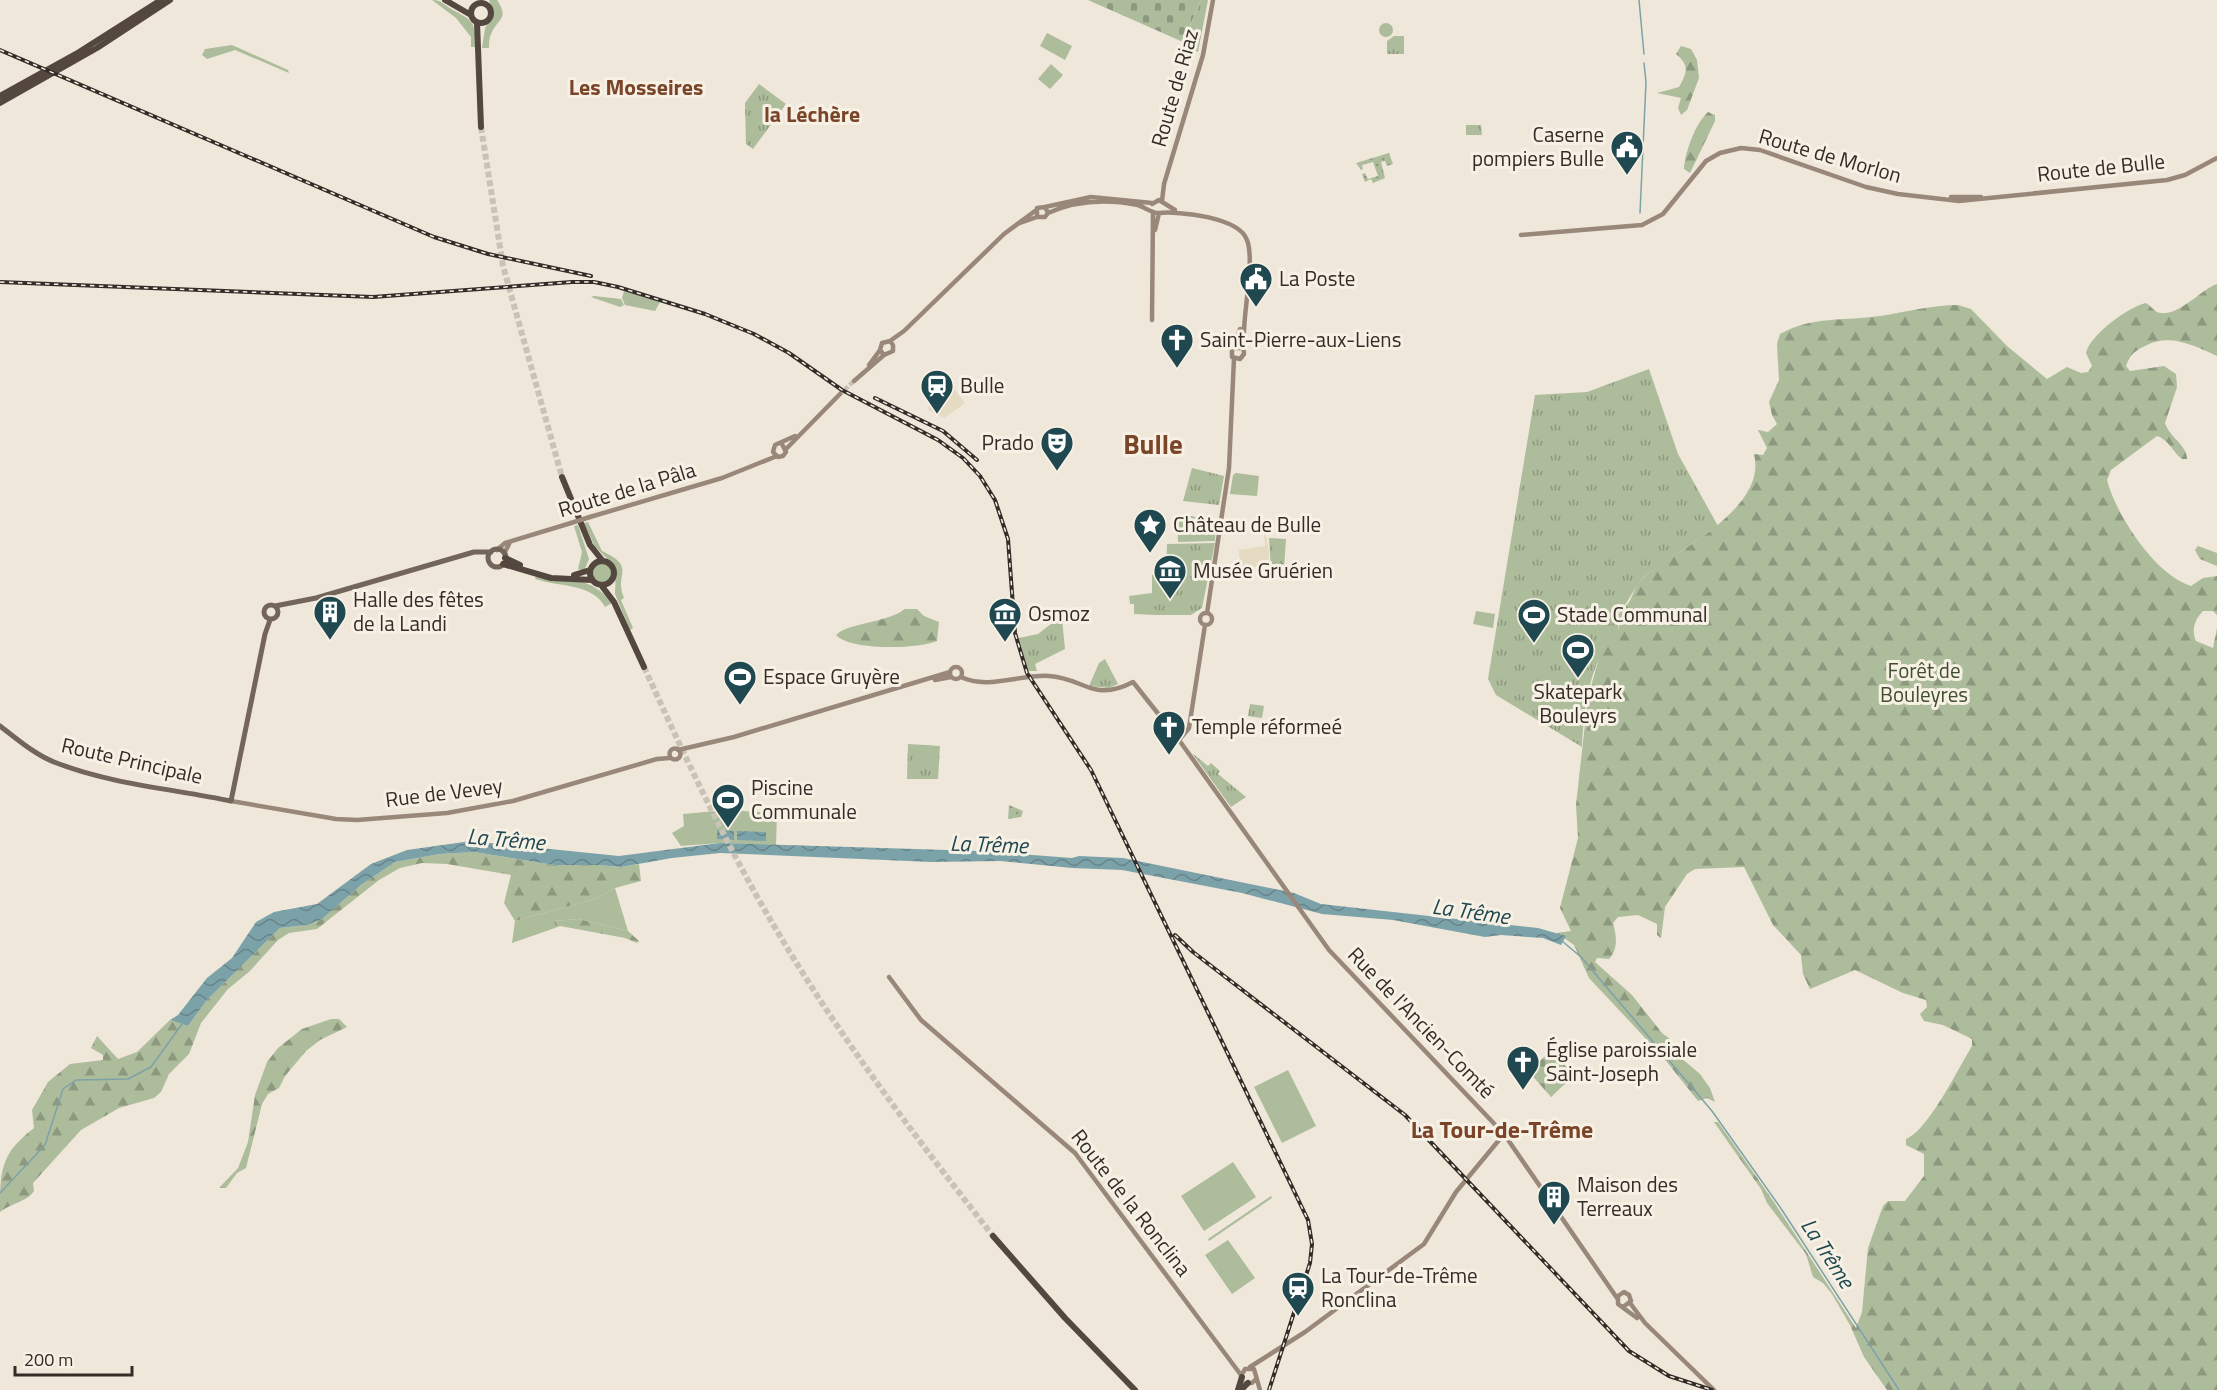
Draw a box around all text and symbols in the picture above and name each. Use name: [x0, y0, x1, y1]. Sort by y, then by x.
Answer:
street label: Route de Riaz: [1142, 25, 1206, 151]
district label: Les Mosseires: [569, 70, 703, 104]
district label: la Léchère: [764, 97, 860, 131]
place label: Caserne pompiers Bulle: [1472, 118, 1604, 174]
street label: Route de Morlon: [1755, 119, 1905, 191]
public building icon: Caserne pompiers Bulle: [1609, 129, 1645, 176]
street label: Route de Bulle: [2035, 144, 2166, 190]
public building icon: La Poste: [1238, 261, 1274, 308]
place label: La Poste: [1279, 262, 1355, 294]
church icon: Saint-Pierre-aux-Liens: [1159, 322, 1195, 369]
place label: Saint-Pierre-aux-Liens: [1200, 323, 1401, 355]
station icon: Bulle: [919, 368, 955, 415]
place label: Bulle: [960, 369, 1004, 401]
district label: Bulle: [1123, 423, 1183, 464]
theatre icon: Prado: [1039, 425, 1075, 472]
place label: Prado: [982, 426, 1034, 458]
street label: Route de la Pâla: [554, 453, 700, 525]
place icon: Château de Bulle: [1132, 507, 1168, 554]
place label: Château de Bulle: [1173, 508, 1321, 540]
museum icon: Musée Gruérien: [1152, 553, 1188, 600]
place label: Musée Gruérien: [1193, 554, 1333, 586]
place label: Halle des fêtes de la Landi: [353, 583, 484, 639]
building icon: Halle des fêtes de la Landi: [312, 594, 348, 641]
museum icon: Osmoz: [987, 596, 1023, 643]
place label: Osmoz: [1028, 597, 1090, 629]
sports icon: Stade Communal: [1516, 597, 1552, 644]
place label: Stade Communal: [1557, 598, 1708, 630]
sports icon: Skatepark Bouleyrs: [1560, 632, 1596, 679]
park label: Forêt de Bouleyres: [1880, 654, 1968, 710]
sports icon: Espace Gruyère: [722, 659, 758, 706]
place label: Espace Gruyère: [763, 660, 900, 692]
place label: Skatepark Bouleyrs: [1534, 675, 1622, 731]
church icon: Temple réformeé: [1151, 709, 1187, 756]
place label: Temple réformeé: [1192, 710, 1342, 742]
street label: Route Principale: [58, 728, 206, 792]
street label: Rue de Vevey: [383, 769, 504, 815]
place label: Piscine Communale: [751, 771, 857, 827]
sports icon: Piscine Communale: [710, 782, 746, 829]
water label: La Trême: [466, 819, 548, 859]
water label: La Trême: [949, 826, 1030, 862]
water label: La Trême: [1430, 889, 1514, 934]
street label: Rue de l'Ancien-Comté: [1341, 939, 1503, 1105]
place label: Église paroissiale Saint-Joseph: [1546, 1033, 1697, 1089]
church icon: Église paroissiale Saint-Joseph: [1505, 1044, 1541, 1091]
district label: La Tour-de-Trême: [1411, 1111, 1593, 1147]
street label: Route de la Ronclina: [1064, 1122, 1200, 1283]
place label: Maison des Terreaux: [1577, 1168, 1678, 1224]
building icon: Maison des Terreaux: [1536, 1179, 1572, 1226]
water label: La Trême: [1792, 1211, 1865, 1297]
place label: La Tour-de-Trême Ronclina: [1321, 1259, 1478, 1315]
station icon: La Tour-de-Trême Ronclina: [1280, 1270, 1316, 1317]
scale bar: [15, 1339, 132, 1377]
text: 200 m: [24, 1346, 73, 1373]

